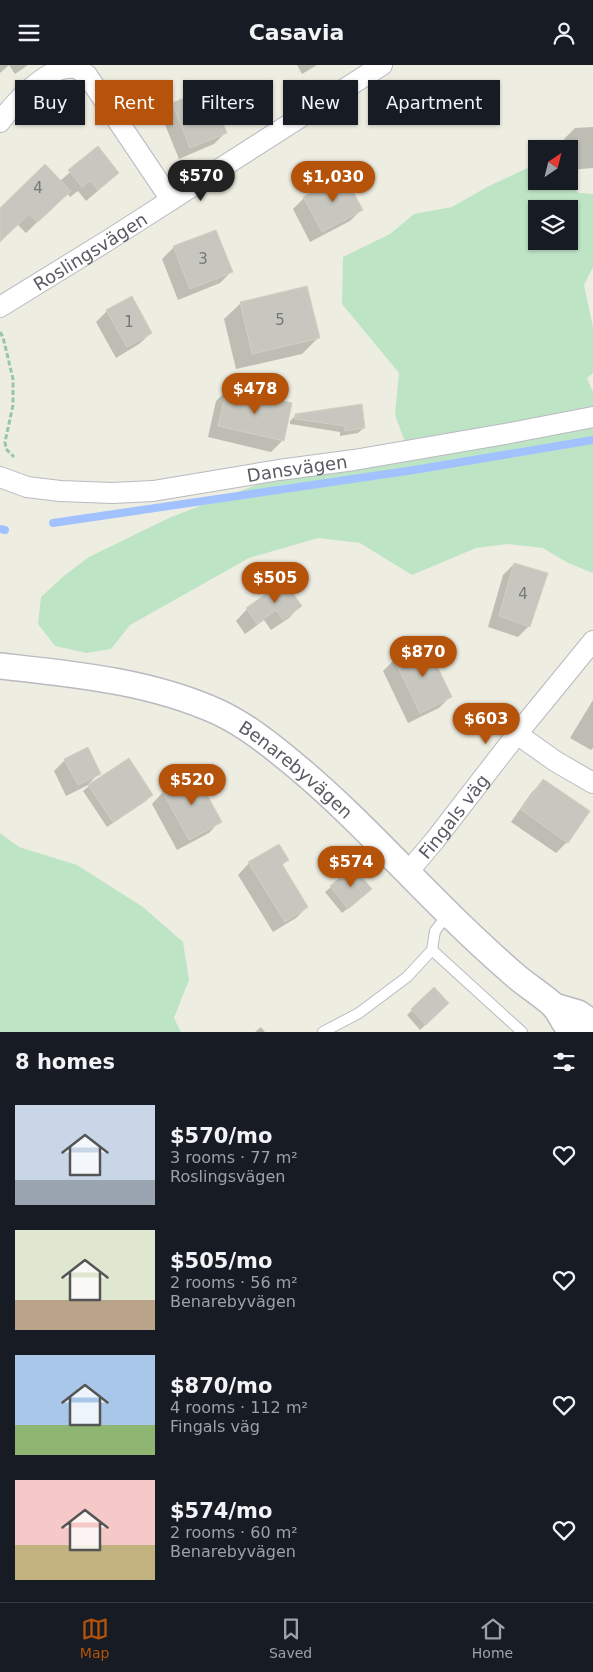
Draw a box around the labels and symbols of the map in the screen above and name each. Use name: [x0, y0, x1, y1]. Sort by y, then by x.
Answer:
north arrow: [528, 140, 578, 190]
pin: $570: [171, 159, 231, 202]
pin: $1,030: [292, 161, 374, 203]
house number: 4: [33, 179, 43, 197]
street label: Roslingsvägen: [29, 208, 151, 294]
house number: 3: [198, 250, 208, 268]
house number: 5: [275, 311, 285, 329]
house number: 1: [124, 313, 134, 331]
pin: $478: [225, 373, 285, 415]
street label: Dansvägen: [245, 450, 349, 486]
pin: $505: [245, 561, 305, 604]
house number: 4: [518, 585, 528, 603]
pin: $870: [393, 635, 453, 678]
pin: $603: [456, 703, 516, 745]
street label: Benarebyvägen: [235, 716, 357, 822]
pin: $520: [162, 763, 222, 806]
street label: Fingals väg: [414, 770, 493, 862]
pin: $574: [321, 845, 381, 888]

